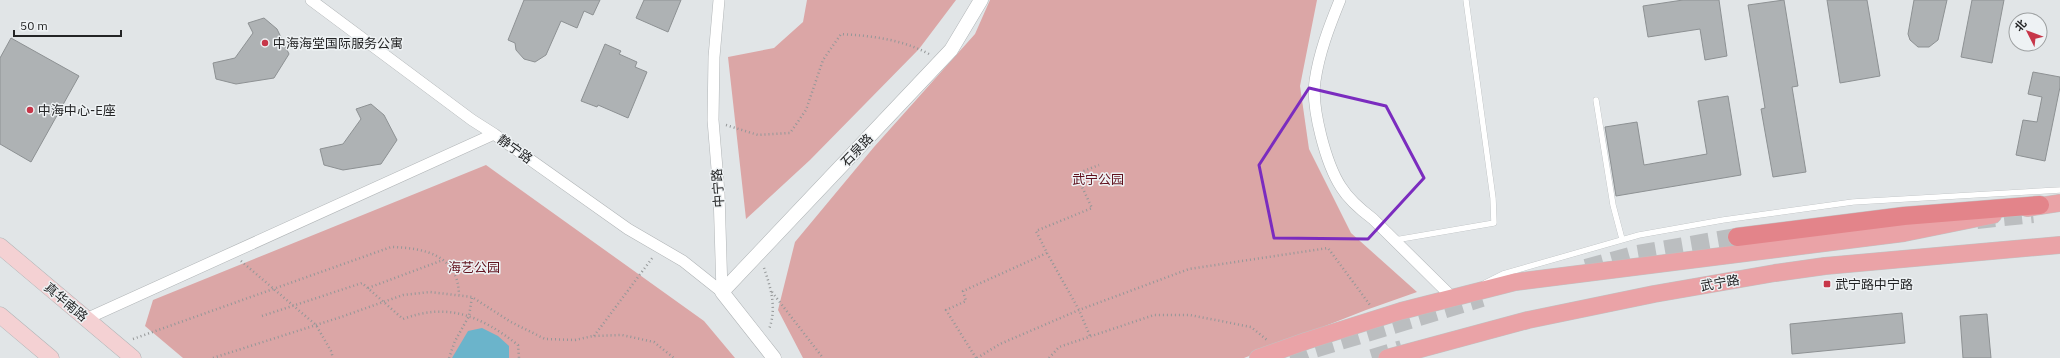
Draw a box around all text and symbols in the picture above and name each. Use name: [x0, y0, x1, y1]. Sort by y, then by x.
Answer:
scale bar: [14, 12, 121, 38]
north arrow: [2008, 12, 2048, 52]
text: 北: [2012, 17, 2029, 34]
text: 50 m: [20, 18, 48, 33]
place label: 中海海堂国际服务公寓: [273, 35, 403, 52]
marker: 中海海堂国际服务公寓: [260, 38, 270, 48]
place label: 中海中心-E座: [38, 102, 116, 119]
marker: 中海中心-E座: [25, 105, 35, 115]
street label: 石泉路: [837, 130, 877, 170]
street label: 静宁路: [494, 131, 536, 167]
street label: 中宁路: [708, 168, 728, 208]
park label: 武宁公园: [1072, 171, 1124, 188]
park label: 海艺公园: [448, 259, 500, 276]
street label: 武宁路: [1699, 271, 1741, 295]
place label: 武宁路中宁路: [1835, 276, 1913, 293]
street label: 真华南路: [41, 279, 91, 325]
marker: 武宁路中宁路: [1822, 279, 1832, 289]

